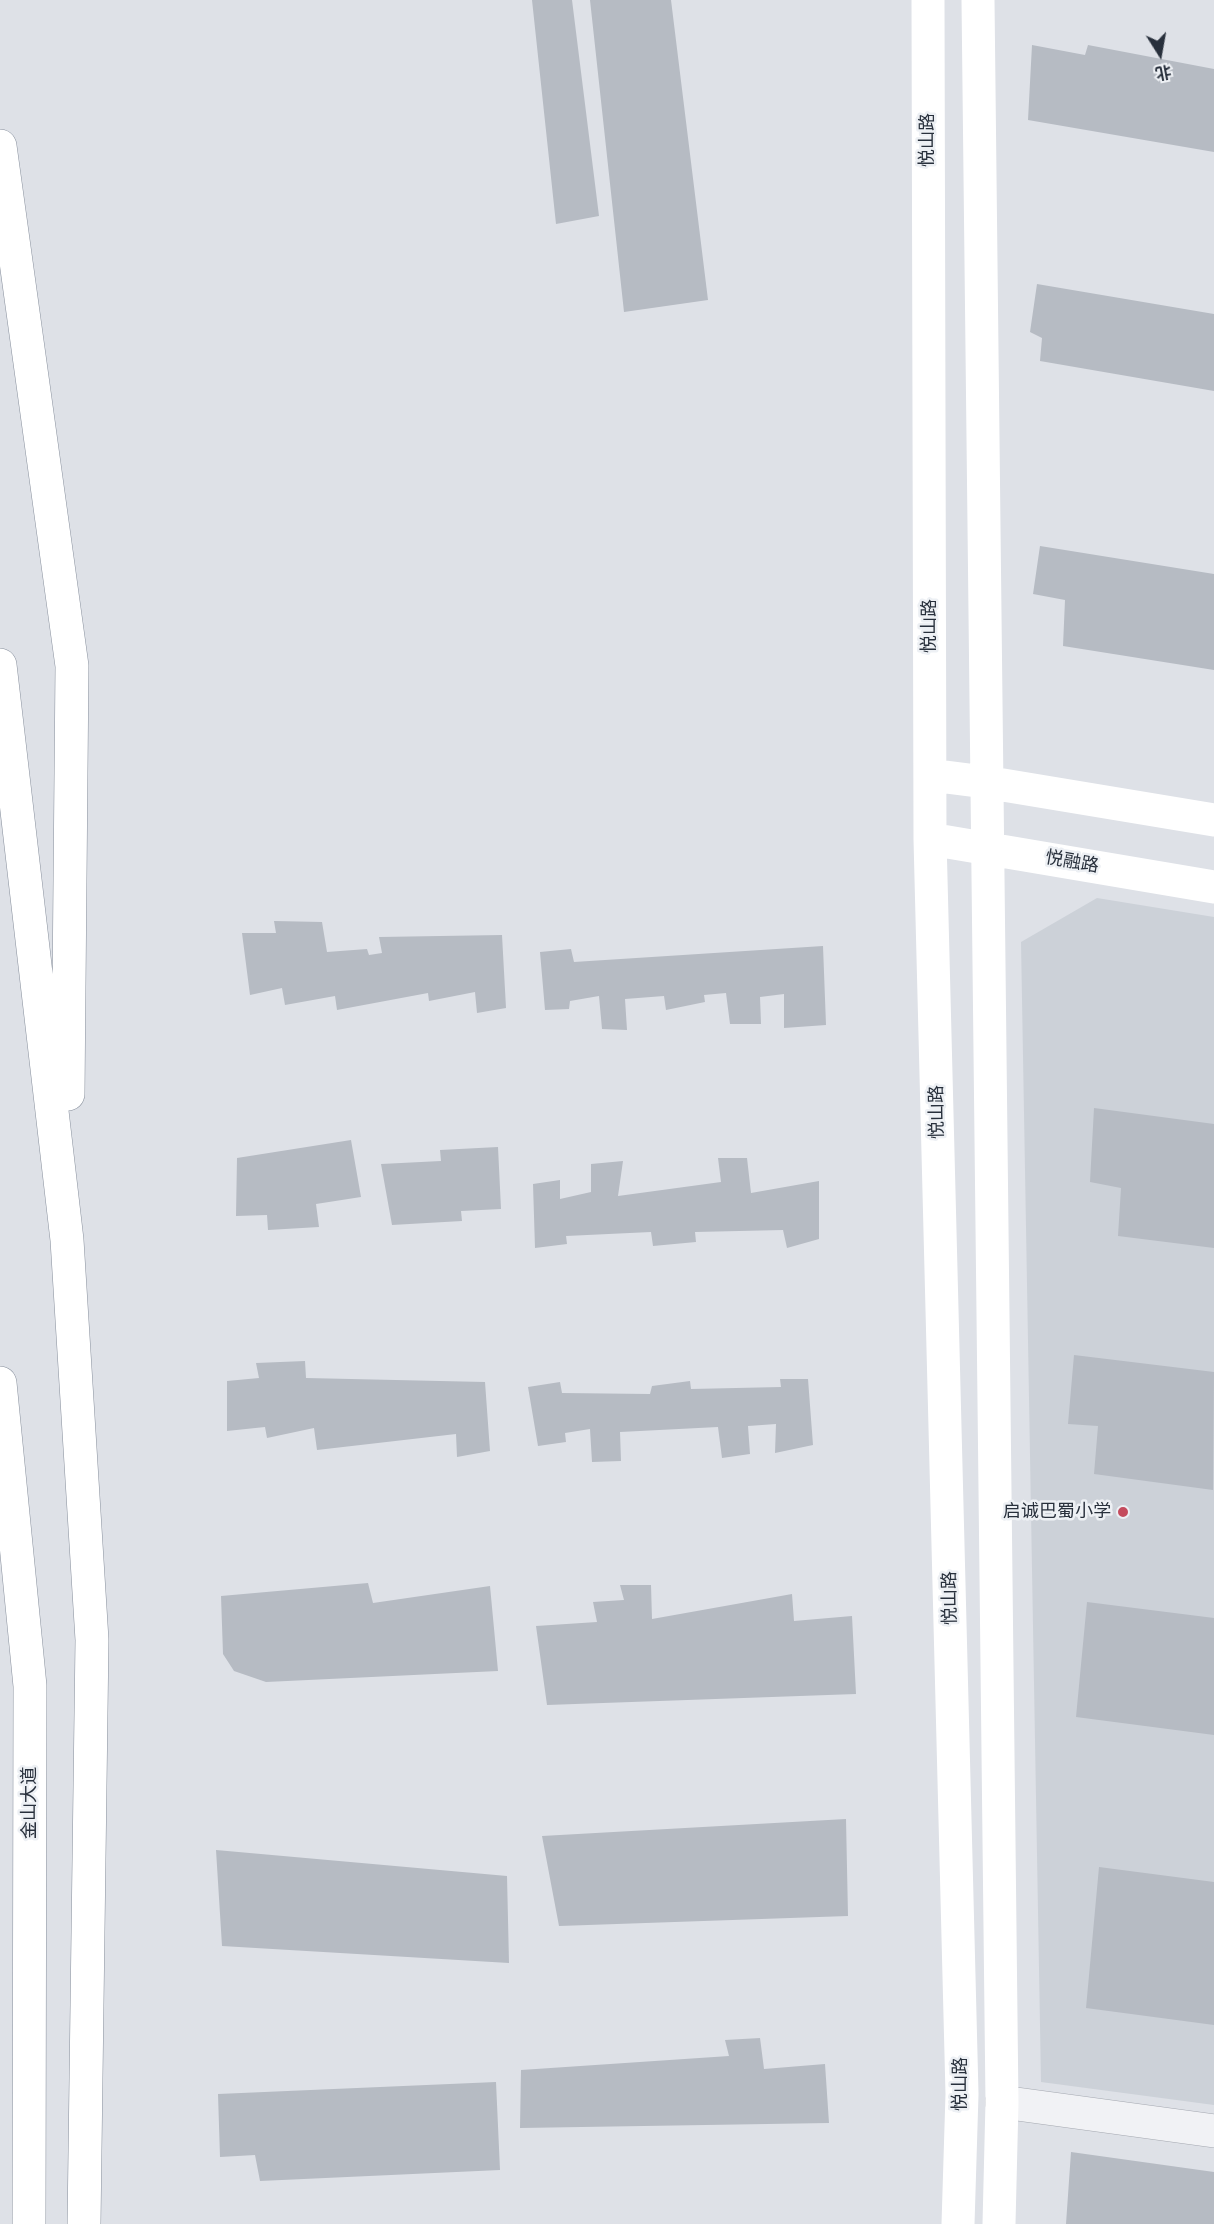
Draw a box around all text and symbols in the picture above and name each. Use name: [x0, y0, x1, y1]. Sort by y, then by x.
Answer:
north arrow: [1130, 24, 1190, 84]
text: 北: [1154, 61, 1173, 83]
street label: 悦山路: [917, 113, 939, 167]
street label: 悦山路: [919, 599, 941, 653]
street label: 悦融路: [1044, 847, 1100, 877]
street label: 悦山路: [926, 1085, 948, 1139]
place label: 启诚巴蜀小学: [1003, 1501, 1111, 1523]
marker: 启诚巴蜀小学: [1116, 1505, 1130, 1519]
street label: 悦山路: [939, 1571, 961, 1625]
street label: 金山大道: [19, 1767, 41, 1839]
street label: 悦山路: [950, 2057, 972, 2111]

